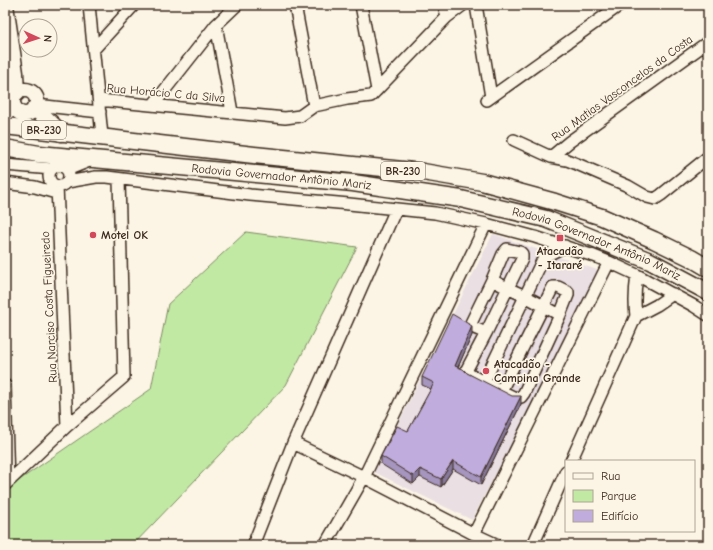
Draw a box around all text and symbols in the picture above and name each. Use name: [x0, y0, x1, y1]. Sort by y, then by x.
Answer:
north arrow: [18, 18, 58, 58]
street label: Rua Matias Vasconcelos da Costa: [549, 32, 695, 144]
text: N: [41, 35, 54, 42]
street label: Rua Horácio C da Silva: [106, 81, 226, 105]
road number: BR-230: [22, 121, 66, 139]
street label: Rodovia Governador Antônio Mariz: [191, 161, 373, 193]
road number: BR-230: [381, 162, 425, 180]
street label: Rodovia Governador Antônio Mariz: [511, 204, 684, 283]
place label: Motel OK: [101, 228, 148, 242]
marker: Motel OK: [88, 230, 98, 240]
street label: Rua Narciso Costa Figueiredo: [38, 231, 60, 383]
marker: Atacadão - Itararé: [555, 233, 565, 243]
place label: Atacadão - Itararé: [537, 244, 583, 272]
place label: Atacadão - Campina Grande: [494, 357, 581, 385]
marker: Atacadão - Campina Grande: [481, 366, 491, 376]
legend: [565, 460, 695, 532]
text: Rua: [601, 469, 620, 483]
text: Parque: [601, 489, 636, 503]
text: Edifício: [601, 509, 638, 523]

